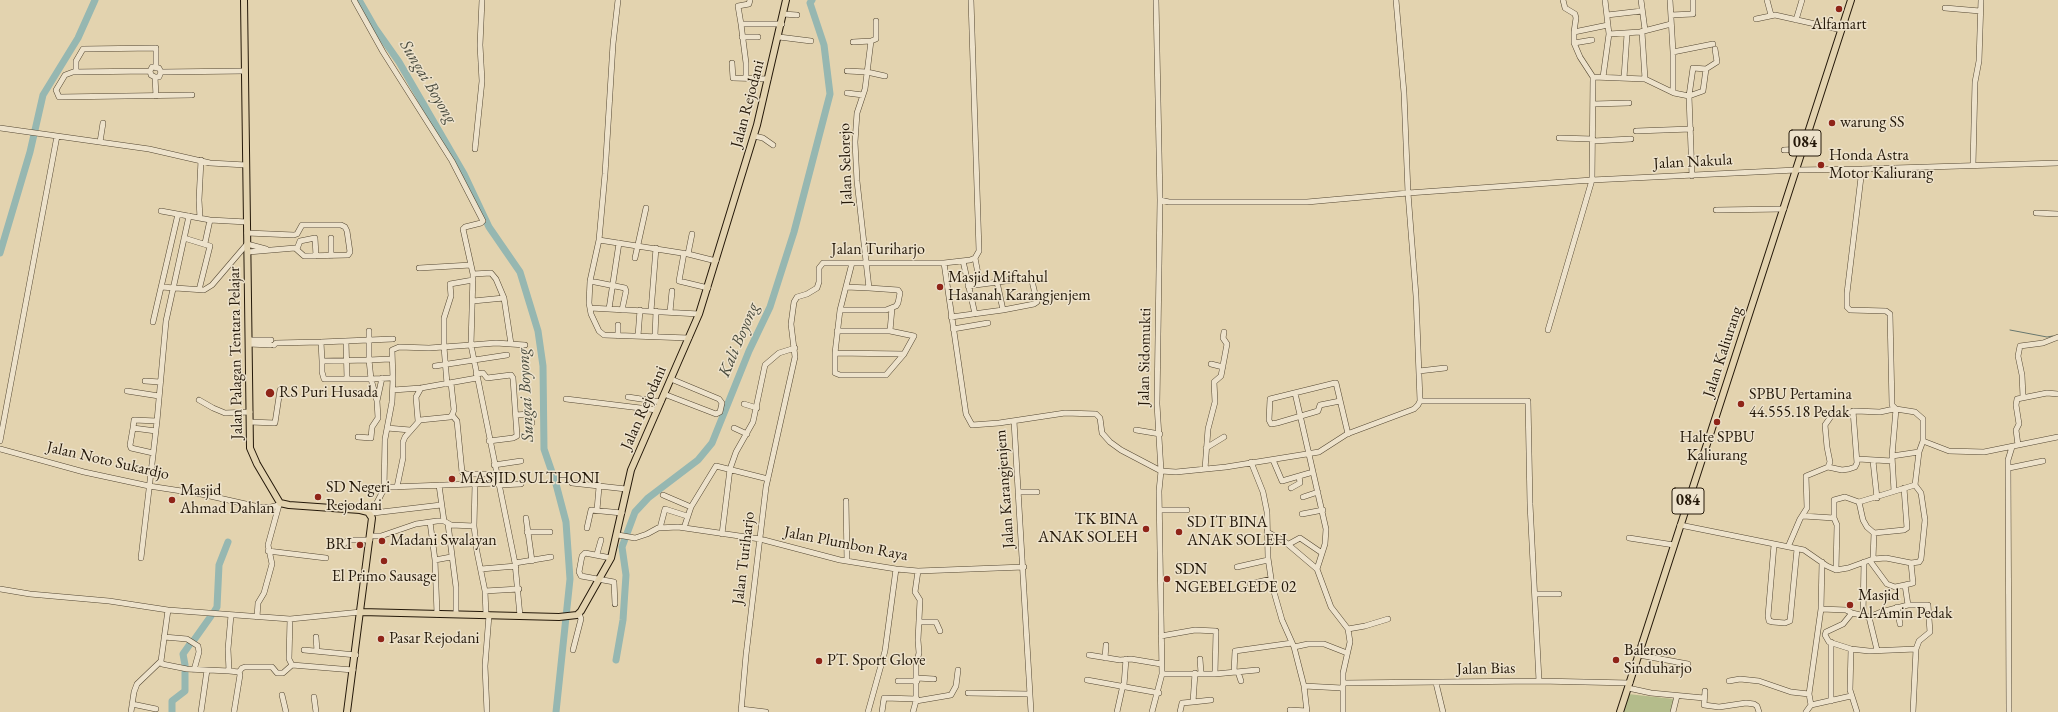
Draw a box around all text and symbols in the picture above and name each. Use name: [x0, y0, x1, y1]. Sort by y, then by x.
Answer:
marker: Alfamart: [1834, 4, 1844, 14]
place label: Alfamart: [1811, 15, 1867, 35]
water label: Sungai Boyong: [395, 36, 461, 128]
street label: Jalan Rejodani: [727, 58, 769, 150]
place label: warung SS: [1840, 113, 1904, 133]
marker: warung SS: [1827, 118, 1837, 128]
street label: Jalan Selorejo: [835, 123, 857, 205]
road number: 084: [1789, 130, 1821, 156]
place label: Honda Astra Motor Kaliurang: [1829, 146, 1933, 184]
street label: Jalan Nakula: [1653, 150, 1733, 174]
marker: Honda Astra Motor Kaliurang: [1816, 160, 1826, 170]
street label: Jalan Turiharjo: [831, 240, 925, 260]
street label: Jalan Palagan Tentara Pelajar: [225, 266, 247, 440]
place label: Masjid Miftahul Hasanah Karangjenjem: [948, 268, 1091, 306]
marker: Masjid Miftahul Hasanah Karangjenjem: [935, 282, 945, 292]
water label: Kali Boyong: [714, 300, 764, 380]
street label: Jalan Kaliurang: [1699, 304, 1747, 400]
street label: Jalan Sidomukti: [1135, 308, 1155, 406]
water label: Sungai Boyong: [513, 348, 539, 442]
street label: Jalan Rejodani: [617, 363, 671, 453]
place label: RS Puri Husada: [279, 383, 378, 403]
place label: SPBU Pertamina 44.555.18 Pedak: [1749, 385, 1852, 423]
marker: RS Puri Husada: [264, 387, 276, 399]
marker: SPBU Pertamina 44.555.18 Pedak: [1736, 399, 1746, 409]
marker: Halte SPBU Kaliurang: [1712, 417, 1722, 427]
place label: Halte SPBU Kaliurang: [1679, 428, 1755, 466]
street label: Jalan Karangjenjem: [991, 429, 1019, 549]
street label: Jalan Noto Sukardjo: [45, 438, 171, 484]
place label: MASJID SULTHONI: [460, 469, 600, 489]
marker: MASJID SULTHONI: [447, 474, 457, 484]
place label: SD Negeri Rejodani: [326, 478, 390, 516]
place label: Masjid Ahmad Dahlan: [180, 481, 275, 519]
road number: 084: [1672, 488, 1704, 514]
marker: SD Negeri Rejodani: [313, 492, 323, 502]
marker: Masjid Ahmad Dahlan: [167, 495, 177, 505]
street label: Jalan Turiharjo: [729, 510, 759, 606]
place label: TK BINA ANAK SOLEH: [1038, 510, 1138, 548]
place label: SD IT BINA ANAK SOLEH: [1187, 513, 1287, 551]
street label: Jalan Plumbon Raya: [782, 523, 910, 565]
marker: TK BINA ANAK SOLEH: [1141, 524, 1151, 534]
marker: SD IT BINA ANAK SOLEH: [1174, 527, 1184, 537]
place label: Madani Swalayan: [390, 531, 497, 551]
place label: BRI: [326, 535, 352, 555]
marker: Madani Swalayan: [377, 536, 387, 546]
marker: BRI: [355, 540, 365, 550]
marker: El Primo Sausage: [379, 556, 389, 566]
place label: SDN NGEBELGEDE 02: [1175, 560, 1296, 598]
place label: El Primo Sausage: [332, 567, 436, 587]
marker: SDN NGEBELGEDE 02: [1162, 574, 1172, 584]
place label: Masjid Al-Amin Pedak: [1858, 586, 1952, 624]
marker: Masjid Al-Amin Pedak: [1845, 600, 1855, 610]
place label: Pasar Rejodani: [389, 629, 480, 649]
marker: Pasar Rejodani: [376, 634, 386, 644]
place label: Baleroso Sinduharjo: [1624, 641, 1692, 679]
place label: PT. Sport Glove: [827, 651, 925, 671]
marker: Baleroso Sinduharjo: [1611, 655, 1621, 665]
marker: PT. Sport Glove: [814, 656, 824, 666]
street label: Jalan Bias: [1457, 659, 1515, 679]

